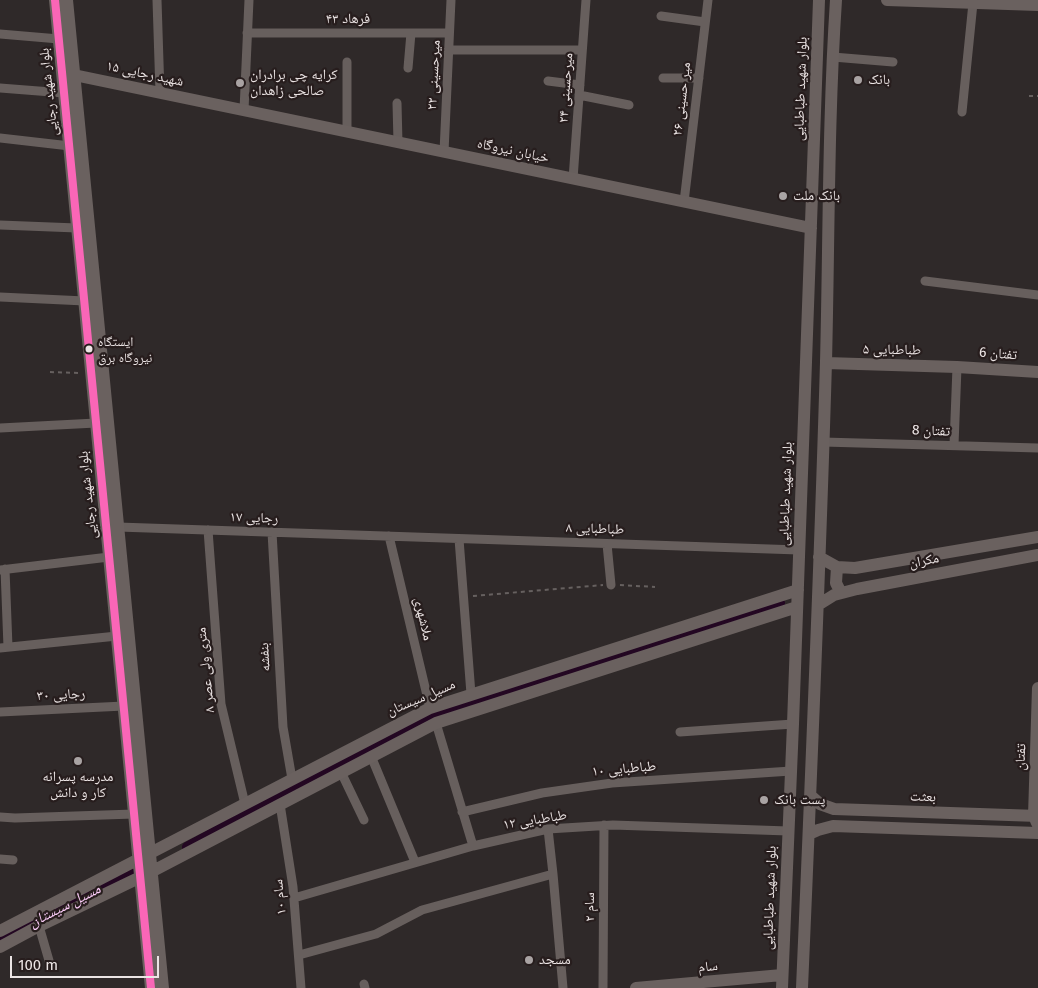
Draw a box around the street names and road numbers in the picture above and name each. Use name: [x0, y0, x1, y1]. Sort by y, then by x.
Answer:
street label: فرهاد ۴۳: [326, 11, 370, 27]
street label: بلوار شهید طباطبایی: [791, 37, 811, 141]
street label: میرحسینی ۲۲: [424, 39, 444, 111]
street label: بلوار شهید رجایی: [36, 47, 62, 137]
street label: میرحسینی ۲۴: [555, 52, 577, 124]
street label: شهید رجایی ۱۵: [105, 58, 185, 90]
street label: میر حسینی ۲۶: [669, 61, 695, 137]
street label: خیابان نیروگاه: [476, 135, 550, 167]
street label: طباطبایی ۵: [863, 341, 921, 359]
street label: تفتان 6: [978, 344, 1018, 364]
street label: تفتان 8: [912, 422, 950, 440]
street label: بلوار شهید طباطبایی: [776, 442, 796, 546]
street label: بلوار شهید رجایی: [75, 450, 101, 540]
street label: رجایی ۱۷: [229, 509, 279, 527]
street label: طباطبایی ۸: [566, 520, 624, 538]
street label: مکران: [908, 550, 940, 572]
street label: ملاشهری: [410, 596, 436, 642]
street label: ۸ متری ولی عصر: [193, 626, 219, 714]
street label: بنفشه: [256, 642, 274, 672]
street label: مسیل سیستان: [384, 676, 458, 720]
street label: رجایی ۳۰: [36, 685, 86, 705]
street label: تفتان: [1012, 743, 1030, 771]
street label: طباطبایی ۱۰: [591, 758, 657, 780]
street label: بعثت: [910, 788, 936, 806]
street label: طباطبایی ۱۲: [502, 807, 568, 833]
street label: بلوار شهید طباطبایی: [760, 846, 780, 950]
street label: سام ۱۰: [270, 878, 290, 916]
street label: سام ۲: [582, 892, 598, 922]
street label: سام: [698, 958, 718, 976]

